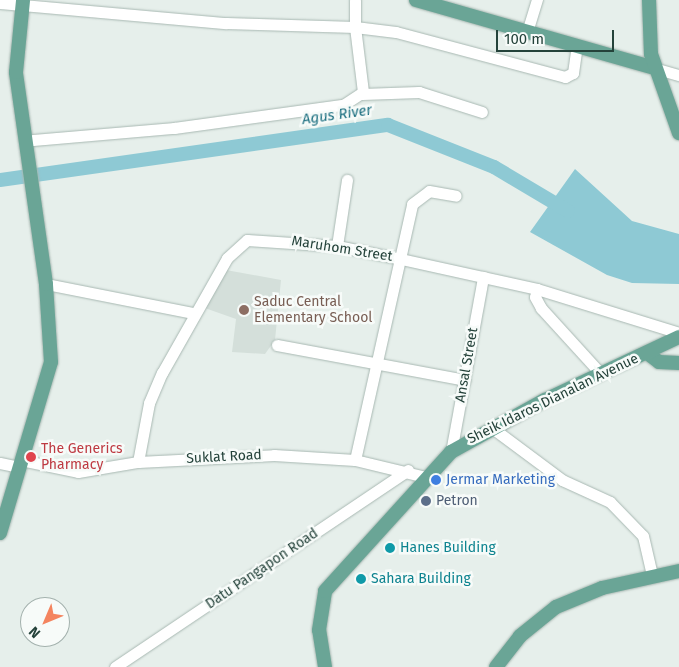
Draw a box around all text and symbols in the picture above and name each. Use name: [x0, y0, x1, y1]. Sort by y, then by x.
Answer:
scale bar: [499, 20, 616, 52]
text: 100 m: [504, 30, 544, 48]
water label: Agus River: [301, 101, 373, 129]
street label: Maruhom Street: [290, 233, 394, 265]
place label: Saduc Central Elementary School: [254, 294, 372, 326]
marker: Saduc Central Elementary School: [238, 304, 250, 316]
street label: Ansal Street: [452, 326, 482, 404]
street label: Sheik Idaros Dianalan Avenue: [465, 350, 641, 448]
place label: The Generics Pharmacy: [41, 441, 123, 474]
street label: Suklat Road: [186, 447, 262, 467]
marker: The Generics Pharmacy: [25, 451, 37, 463]
place label: Jermar Marketing: [446, 472, 555, 488]
marker: Jermar Marketing: [430, 474, 442, 486]
place label: Petron: [436, 493, 478, 509]
marker: Petron: [420, 495, 432, 507]
street label: Datu Pangapon Road: [203, 525, 321, 613]
place label: Hanes Building: [400, 540, 496, 556]
marker: Hanes Building: [384, 542, 396, 554]
place label: Sahara Building: [371, 571, 471, 587]
marker: Sahara Building: [355, 573, 367, 585]
north arrow: [20, 597, 70, 647]
text: N: [25, 623, 44, 642]

